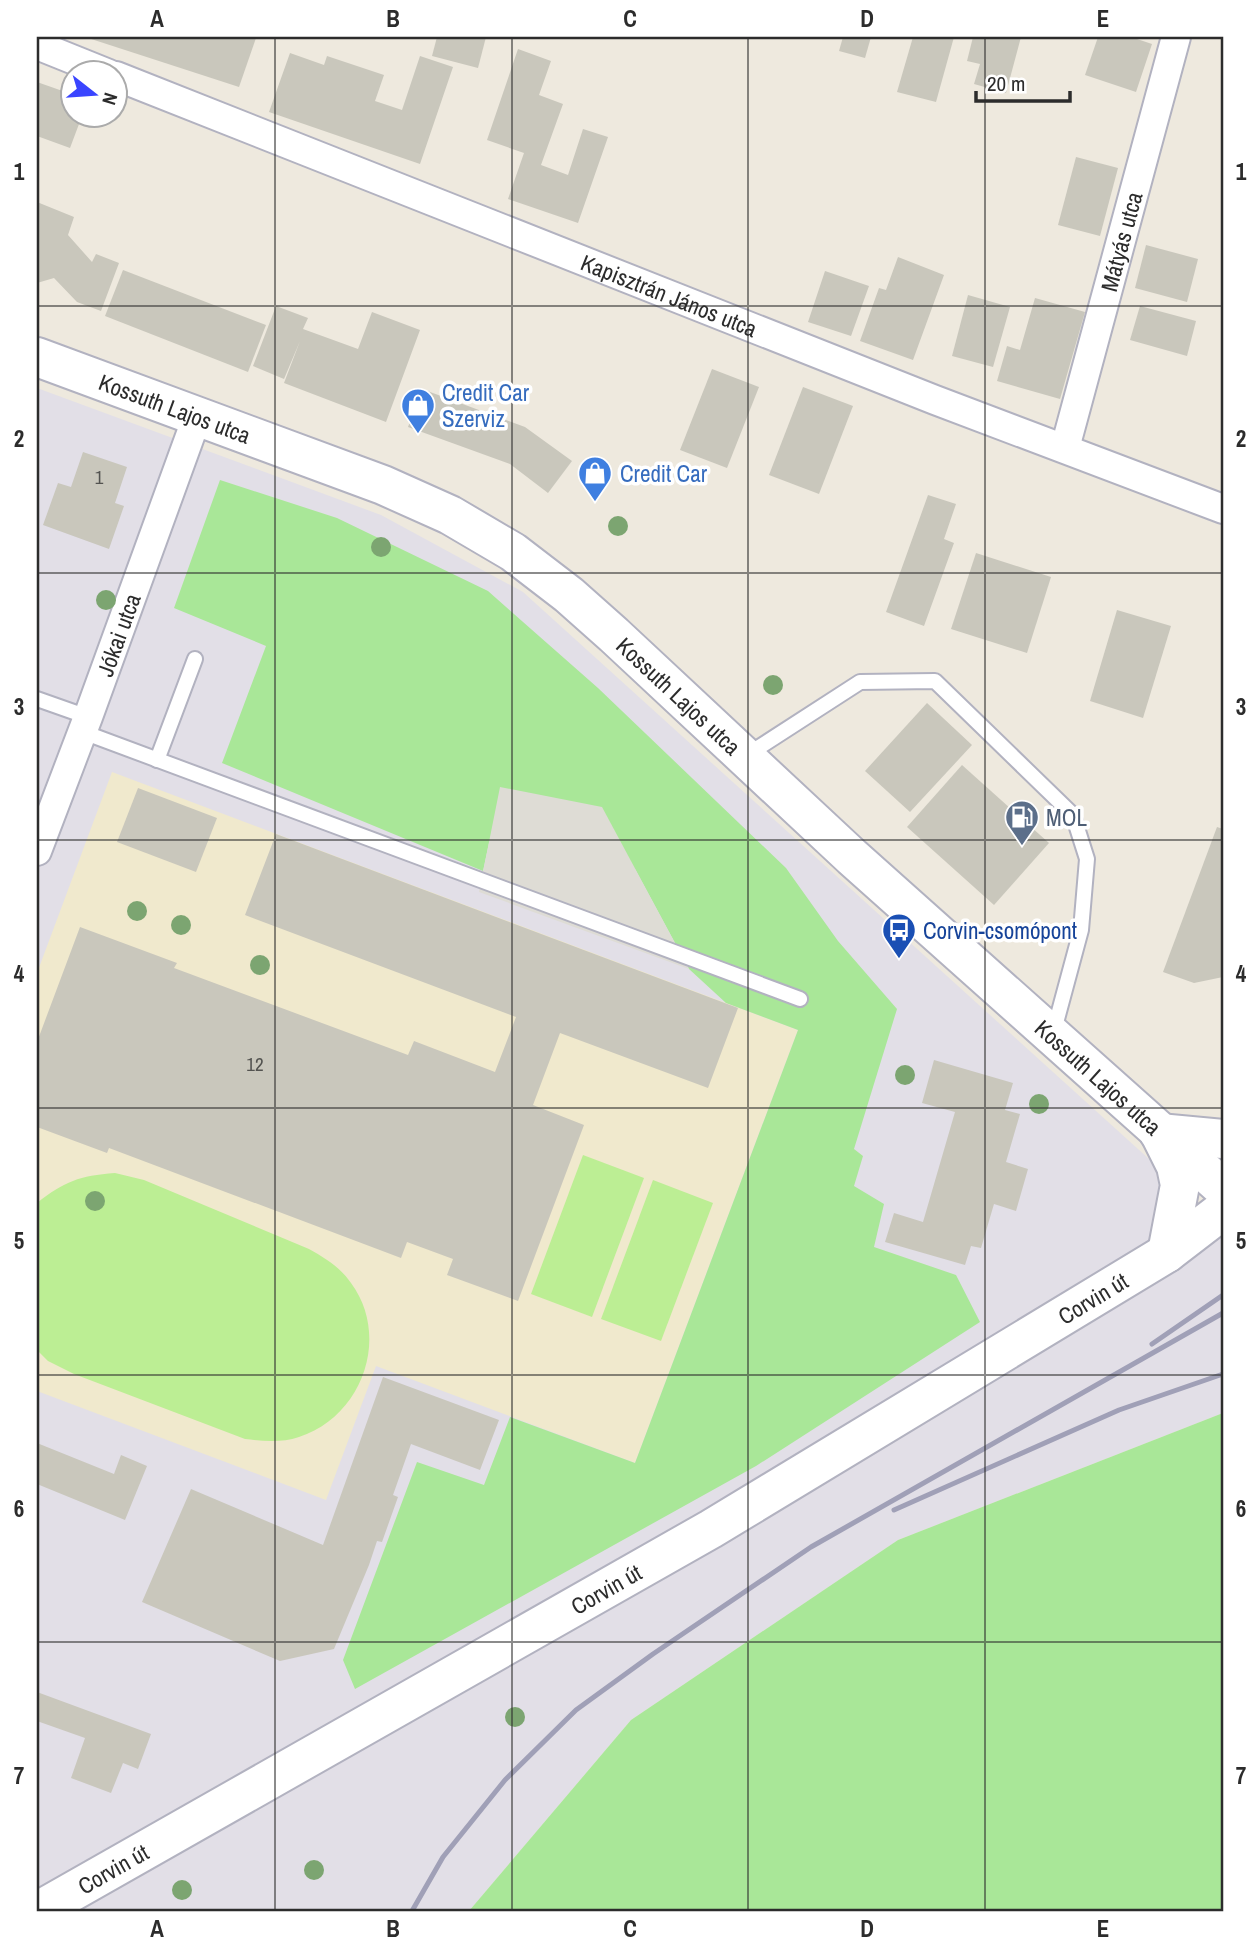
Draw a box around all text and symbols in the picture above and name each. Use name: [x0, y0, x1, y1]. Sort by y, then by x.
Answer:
text: A: [150, 3, 164, 34]
text: B: [386, 3, 400, 34]
text: C: [623, 3, 637, 34]
text: D: [860, 3, 874, 34]
text: E: [1097, 3, 1109, 34]
north arrow: [60, 60, 130, 130]
scale bar: [976, 60, 1071, 104]
text: 20 m: [987, 69, 1025, 98]
text: N: [96, 90, 124, 108]
text: 1: [14, 156, 25, 187]
text: 1: [1236, 156, 1247, 187]
street label: Mátyás utca: [1093, 188, 1149, 295]
street label: Kapisztrán János utca: [577, 246, 762, 344]
street label: Kossuth Lajos utca: [95, 366, 256, 450]
place label: Credit Car Szerviz: [442, 377, 530, 434]
shop icon: Credit Car Szerviz: [399, 386, 437, 435]
text: 2: [14, 423, 24, 454]
text: 2: [1236, 423, 1246, 454]
shop icon: Credit Car: [576, 454, 614, 503]
place label: Credit Car: [620, 458, 708, 489]
house number: 1: [95, 464, 104, 490]
street label: Jókai utca: [89, 588, 147, 680]
street label: Kossuth Lajos utca: [610, 630, 748, 762]
text: 3: [14, 691, 24, 722]
text: 3: [1236, 691, 1246, 722]
fuel station icon: MOL: [1003, 798, 1041, 847]
place label: MOL: [1046, 802, 1087, 833]
bus stop icon: Corvin-csomópont: [880, 911, 918, 960]
place label: Corvin-csomópont: [923, 915, 1077, 946]
text: 4: [14, 958, 25, 989]
text: 4: [1236, 958, 1247, 989]
street label: Kossuth Lajos utca: [1029, 1012, 1169, 1142]
house number: 12: [246, 1051, 264, 1077]
text: 5: [14, 1225, 24, 1256]
text: 5: [1236, 1225, 1246, 1256]
street label: Corvin út: [1052, 1265, 1133, 1331]
text: 6: [14, 1493, 24, 1524]
text: 6: [1236, 1493, 1246, 1524]
street label: Corvin út: [565, 1556, 647, 1621]
text: 7: [14, 1760, 24, 1791]
text: 7: [1236, 1760, 1246, 1791]
street label: Corvin út: [72, 1836, 154, 1901]
text: A: [150, 1913, 164, 1944]
text: B: [386, 1913, 400, 1944]
text: C: [623, 1913, 637, 1944]
text: D: [860, 1913, 874, 1944]
text: E: [1097, 1913, 1109, 1944]

